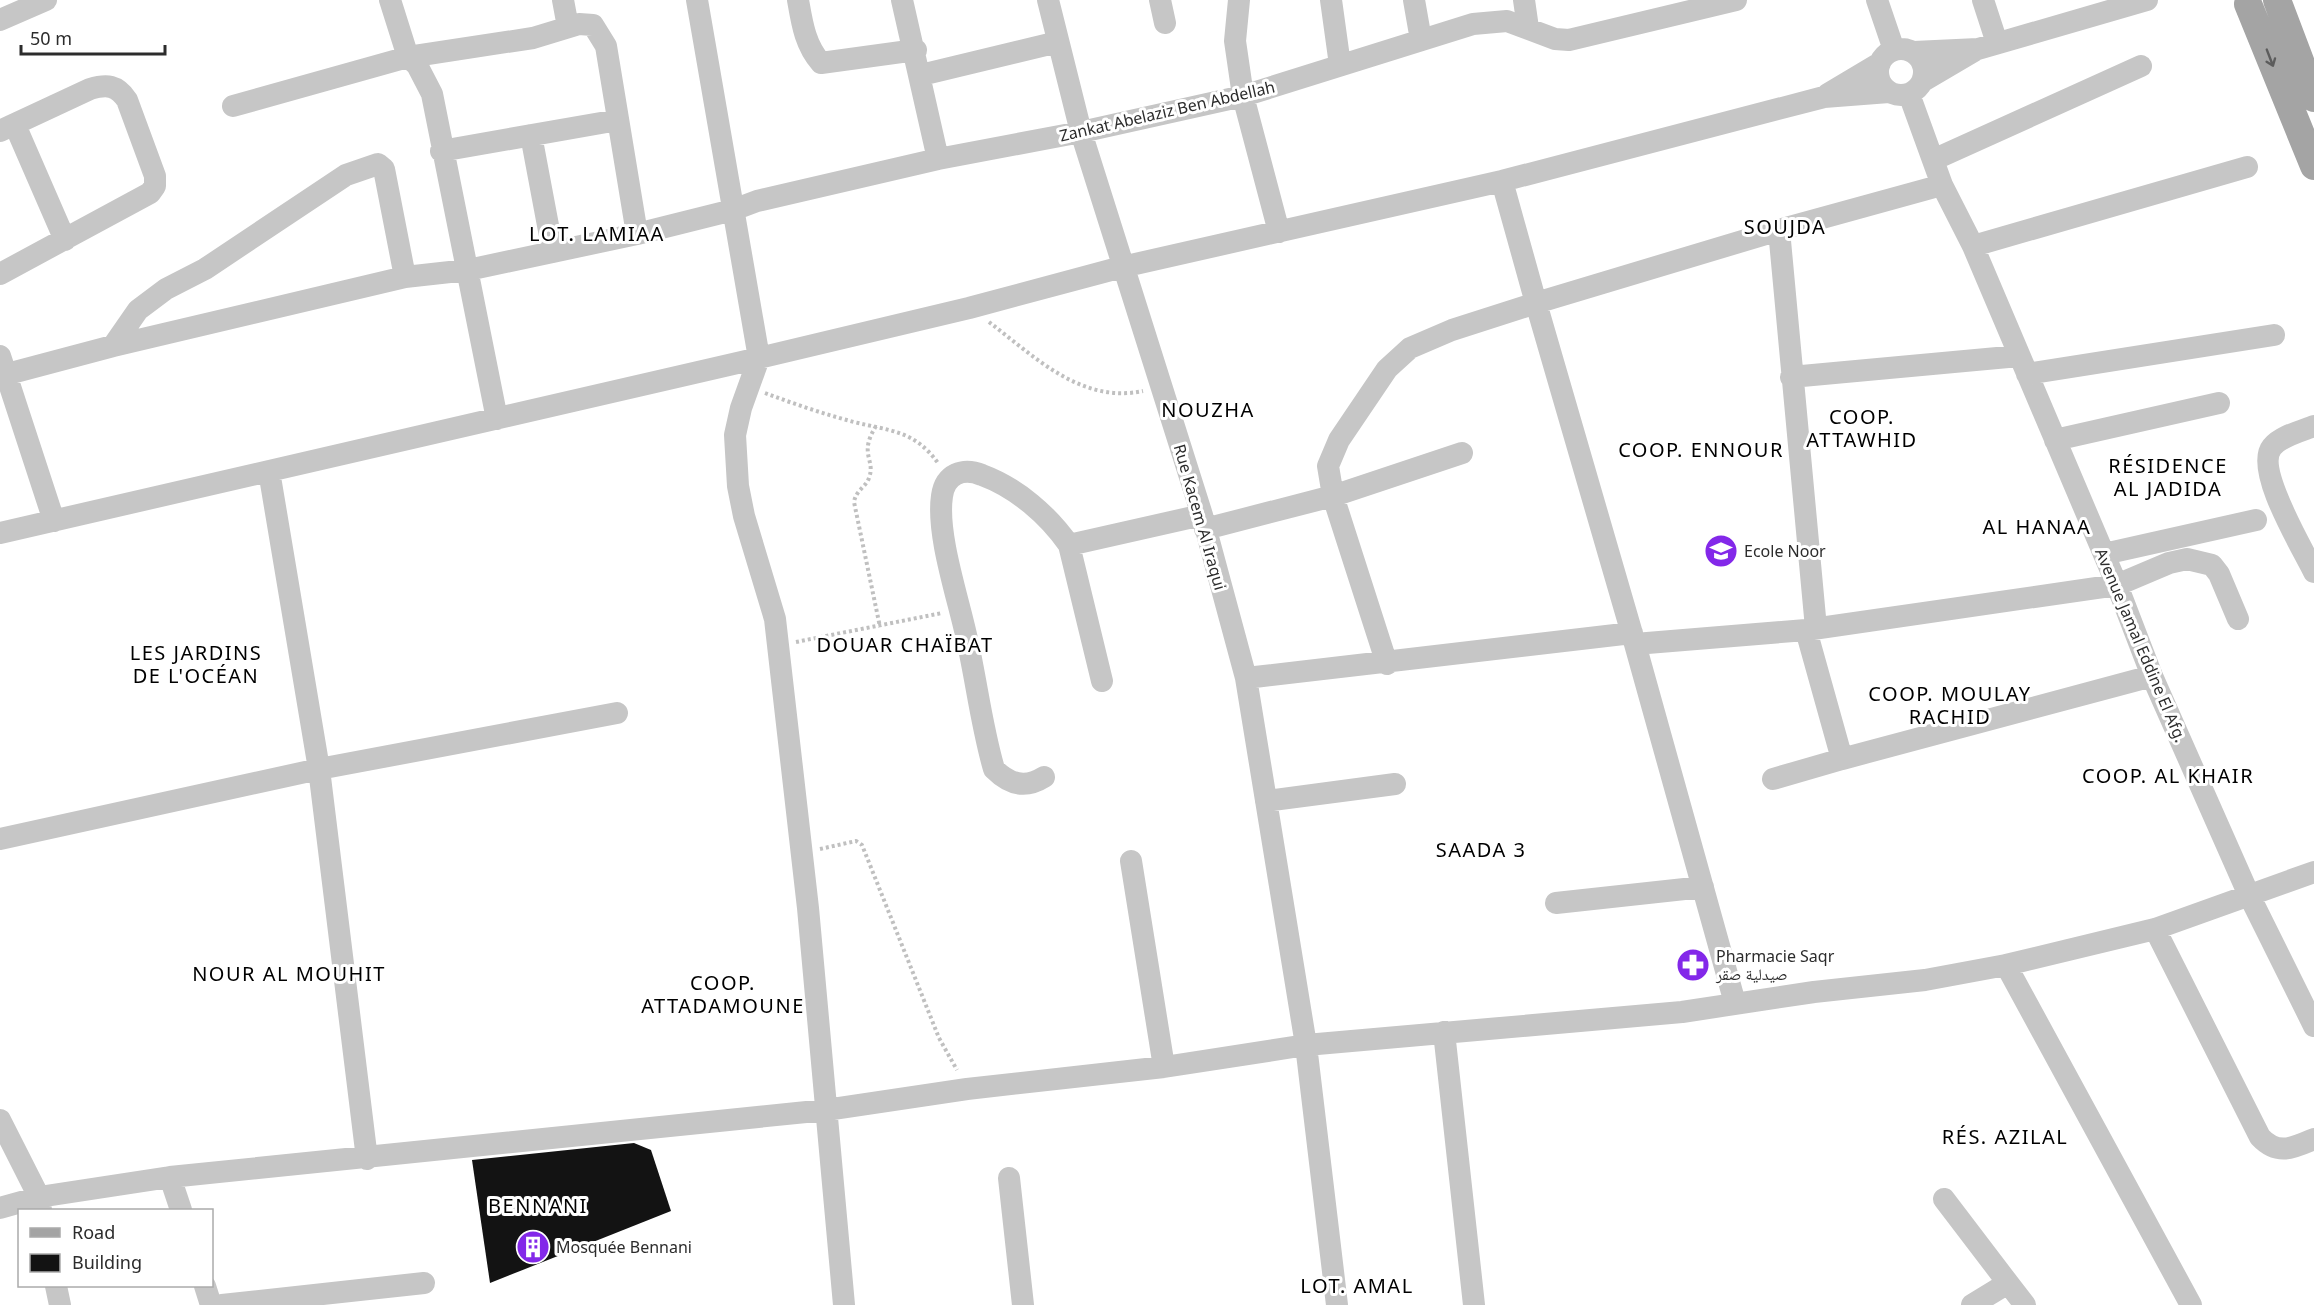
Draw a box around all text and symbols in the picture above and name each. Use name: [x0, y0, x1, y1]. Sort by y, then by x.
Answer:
scale bar: [21, 18, 165, 56]
text: 50 m: [30, 26, 72, 50]
one-way arrow: [2265, 48, 2276, 66]
street label: Zankat Abelaziz Ben Abdellah: [1057, 75, 1277, 147]
district label: SOUJDA: [1744, 213, 1826, 240]
district label: LOT. LAMIAA: [529, 220, 665, 247]
district label: NOUZHA: [1161, 396, 1255, 423]
district label: COOP. ATTAWHID: [1806, 403, 1918, 453]
district label: COOP. ENNOUR: [1618, 436, 1784, 463]
street label: Rue Kacem Al Iraqui: [1169, 441, 1231, 593]
district label: RÉSIDENCE AL JADIDA: [2108, 452, 2228, 502]
district label: AL HANAA: [1983, 513, 2091, 540]
school or university icon: Ecole Noor: [1703, 533, 1739, 569]
place label: Ecole Noor: [1744, 540, 1826, 562]
street label: Avenue Jamal Eddine El Afg.: [2090, 545, 2192, 745]
district label: DOUAR CHAÏBAT: [816, 631, 994, 658]
district label: LES JARDINS DE L'OCÉAN: [130, 639, 262, 689]
district label: COOP. MOULAY RACHID: [1868, 680, 2032, 730]
district label: COOP. AL KHAIR: [2082, 762, 2254, 789]
district label: SAADA 3: [1436, 836, 1526, 863]
place label: Pharmacie Saqr صيدلية صقر: [1715, 945, 1835, 985]
pharmacy icon: Pharmacie Saqr صيدلية صقر: [1675, 947, 1711, 983]
district label: NOUR AL MOUHIT: [192, 960, 386, 987]
district label: COOP. ATTADAMOUNE: [641, 969, 805, 1019]
district label: RÉS. AZILAL: [1942, 1123, 2068, 1150]
district label: BENNANI: [488, 1192, 588, 1219]
legend: [18, 1209, 213, 1287]
text: Road: [72, 1220, 115, 1244]
building icon: Mosquée Bennani: [515, 1229, 551, 1265]
place label: Mosquée Bennani: [556, 1236, 692, 1258]
text: Building: [72, 1250, 142, 1274]
district label: LOT. AMAL: [1300, 1272, 1414, 1299]

